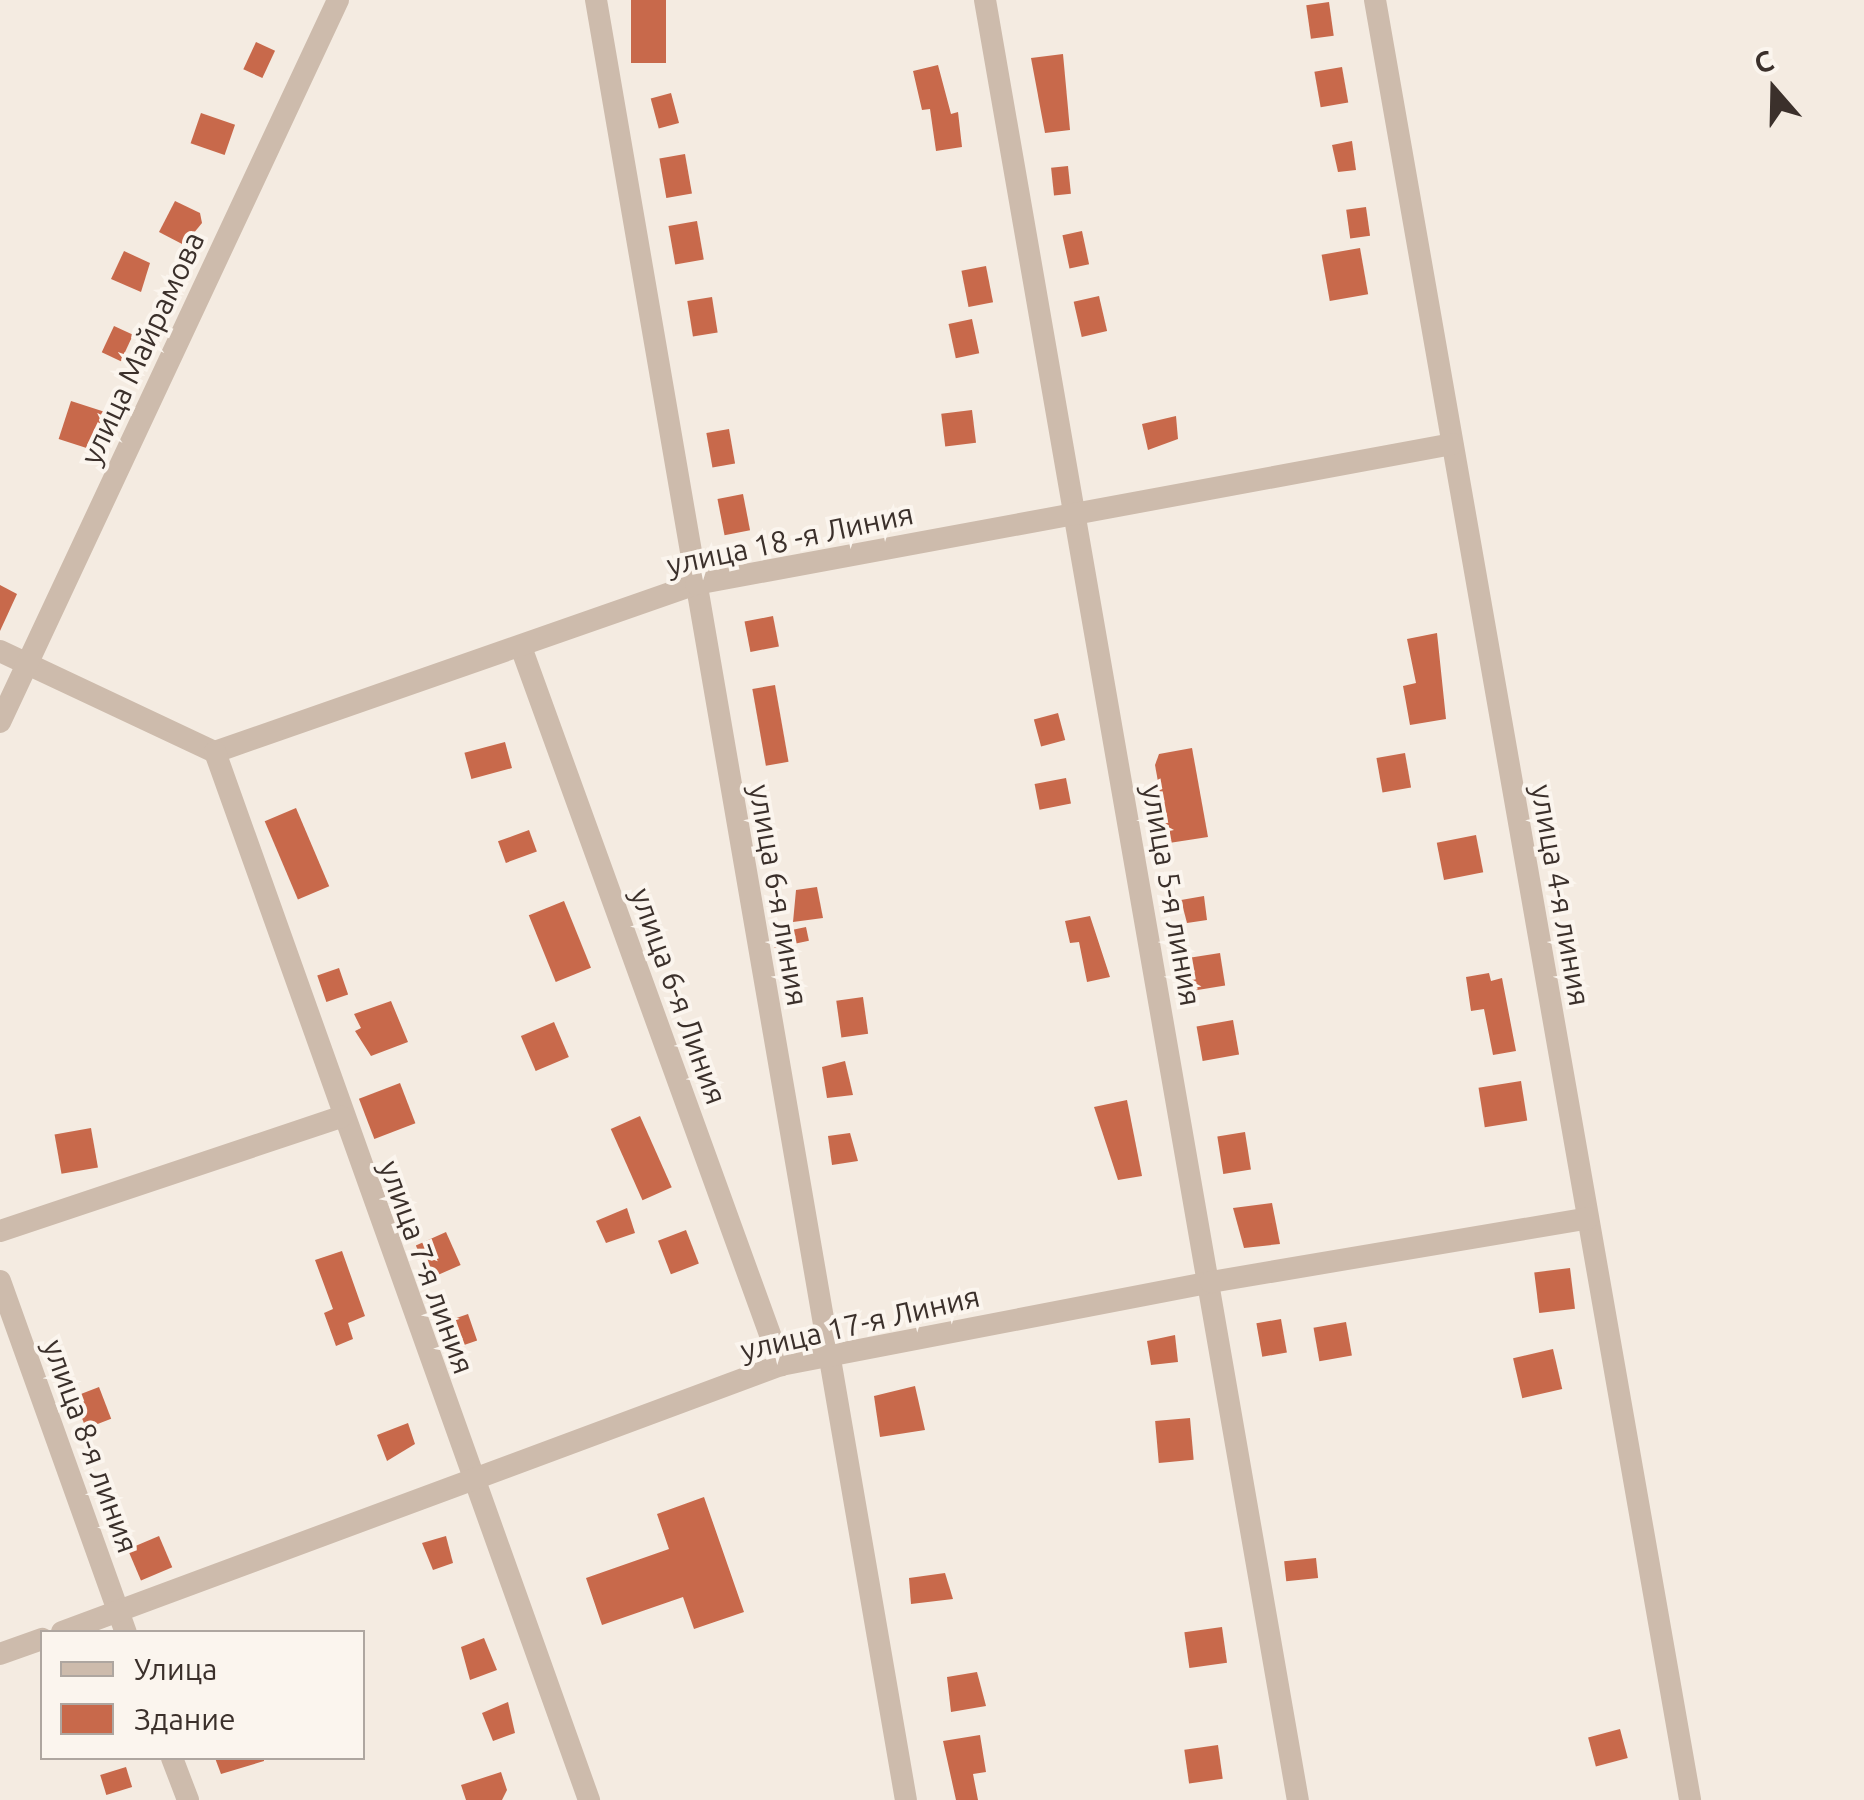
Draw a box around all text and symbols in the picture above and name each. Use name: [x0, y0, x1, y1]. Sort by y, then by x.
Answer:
north arrow: [1724, 40, 1824, 140]
text: С: [1750, 44, 1777, 79]
street label: улица Майрамова: [72, 226, 212, 470]
street label: улица 18 -я Линия: [663, 495, 917, 583]
street label: улица 6-я линия: [742, 781, 816, 1009]
street label: улица 5-я линия: [1135, 781, 1209, 1009]
street label: улица 4-я линия: [1524, 781, 1598, 1009]
street label: улица 6-я Линия: [623, 883, 735, 1109]
street label: улица 7-я линия: [372, 1155, 482, 1379]
street label: улица 17-я Линия: [737, 1278, 983, 1368]
street label: улица 8-я линия: [36, 1334, 146, 1558]
legend: [40, 1630, 365, 1760]
text: Улица: [134, 1652, 218, 1686]
text: Здание: [134, 1702, 236, 1736]

